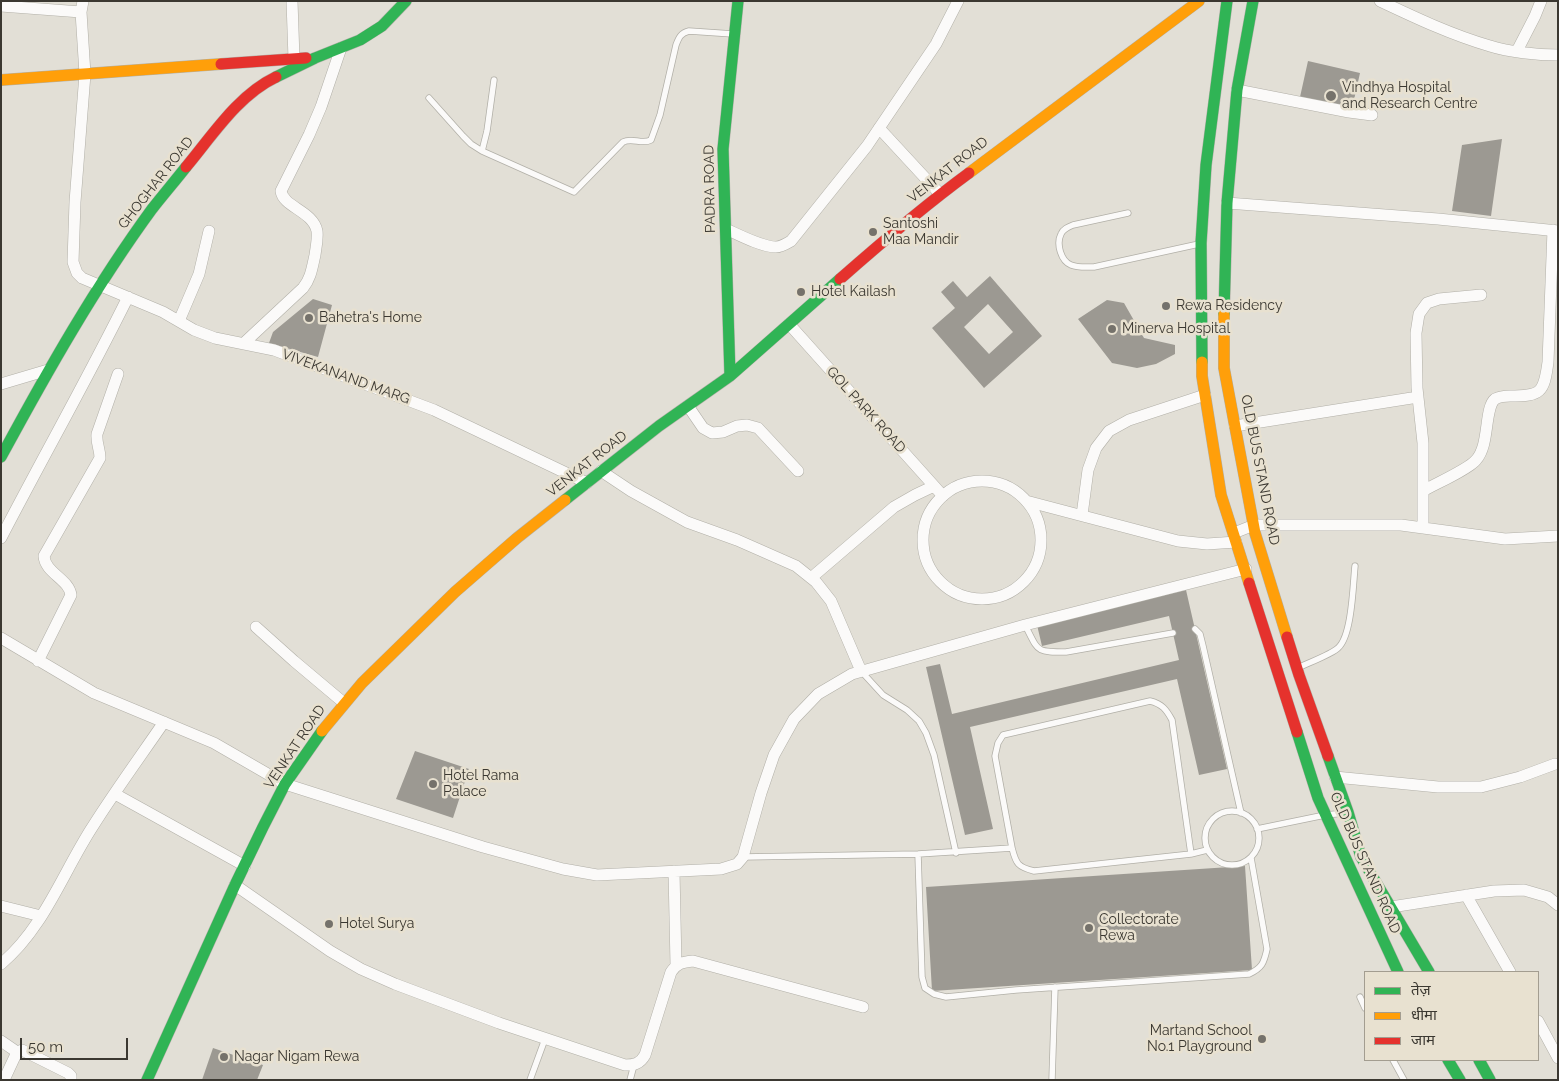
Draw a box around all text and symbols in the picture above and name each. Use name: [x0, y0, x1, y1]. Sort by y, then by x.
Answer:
place label: Vindhya Hospital and Research Centre: [1342, 80, 1477, 112]
marker: Vindhya Hospital and Research Centre: [1324, 89, 1338, 103]
street label: VENKAT ROAD: [905, 133, 991, 207]
street label: GHOGHAR ROAD: [115, 134, 197, 232]
street label: PADRA ROAD: [701, 145, 719, 233]
place label: Santoshi Maa Mandir: [883, 216, 959, 248]
marker: Santoshi Maa Mandir: [867, 226, 879, 238]
place label: Hotel Kailash: [811, 284, 896, 300]
marker: Hotel Kailash: [795, 286, 807, 298]
place label: Rewa Residency: [1176, 298, 1283, 314]
marker: Rewa Residency: [1160, 300, 1172, 312]
place label: Bahetra's Home: [319, 310, 422, 326]
marker: Bahetra's Home: [303, 312, 315, 324]
place label: Minerva Hospital: [1122, 321, 1230, 337]
marker: Minerva Hospital: [1106, 323, 1118, 335]
street label: VIVEKANAND MARG: [280, 346, 412, 408]
street label: GOL PARK ROAD: [823, 363, 909, 457]
street label: OLD BUS STAND ROAD: [1237, 393, 1283, 547]
street label: VENKAT ROAD: [544, 427, 630, 501]
street label: VENKAT ROAD: [261, 702, 329, 792]
place label: Hotel Rama Palace: [443, 768, 519, 800]
marker: Hotel Rama Palace: [427, 778, 439, 790]
street label: OLD BUS STAND ROAD: [1326, 790, 1404, 936]
place label: Collectorate Rewa: [1099, 912, 1179, 944]
place label: Hotel Surya: [339, 916, 414, 932]
marker: Hotel Surya: [323, 918, 335, 930]
marker: Collectorate Rewa: [1083, 922, 1095, 934]
legend: [1364, 971, 1539, 1061]
text: तेज़: [1411, 981, 1431, 999]
text: धीमा: [1411, 1006, 1437, 1024]
place label: Martand School No.1 Playground: [1147, 1023, 1252, 1056]
scale bar: [22, 1028, 130, 1060]
text: जाम: [1411, 1031, 1435, 1049]
marker: Martand School No.1 Playground: [1256, 1033, 1268, 1045]
text: 50 m: [28, 1038, 63, 1056]
place label: Nagar Nigam Rewa: [234, 1049, 359, 1065]
marker: Nagar Nigam Rewa: [218, 1051, 230, 1063]

